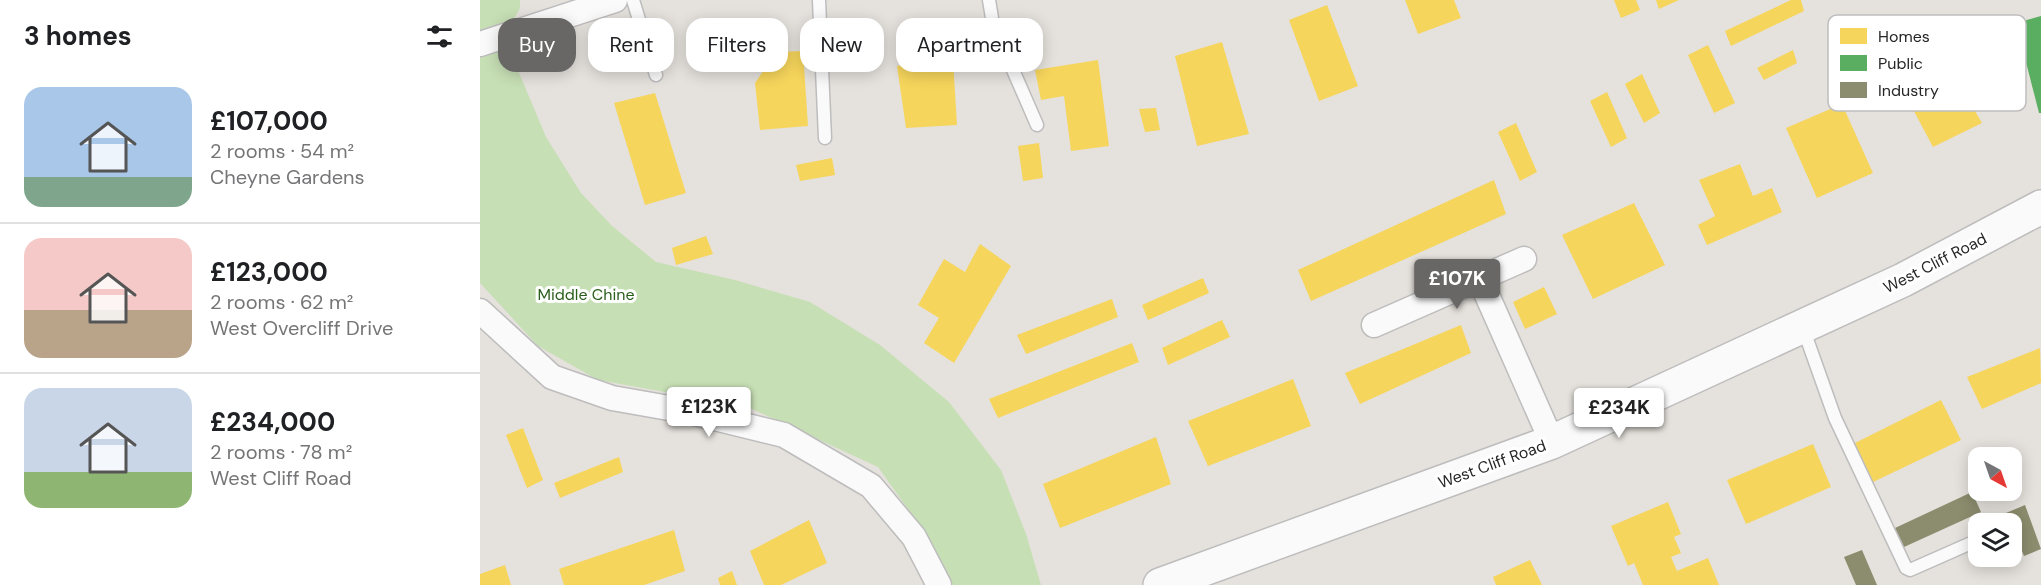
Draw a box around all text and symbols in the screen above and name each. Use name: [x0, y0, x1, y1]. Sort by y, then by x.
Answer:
legend: [1828, 15, 2026, 111]
chip: Buy: [498, 18, 576, 72]
chip: Rent: [588, 18, 674, 72]
chip: Filters: [686, 18, 788, 72]
chip: New: [800, 18, 884, 72]
chip: Apartment: [896, 18, 1043, 72]
text: 3 homes: [24, 19, 132, 53]
icon: filters: [423, 20, 456, 53]
text: Homes: [1878, 26, 1930, 47]
text: Public: [1878, 53, 1923, 74]
text: Industry: [1878, 80, 1939, 101]
text: £107,000: [210, 104, 328, 138]
icon: home: [72, 111, 144, 183]
text: 2 rooms · 54 m²: [210, 138, 354, 164]
text: Cheyne Gardens: [210, 164, 365, 190]
street label: West Cliff Road: [1880, 228, 1990, 298]
text: £123,000: [210, 255, 328, 289]
pin: £107K: [1415, 259, 1499, 310]
icon: home: [72, 262, 144, 334]
text: £107K: [1428, 265, 1486, 291]
park label: Middle Chine: [537, 284, 635, 305]
text: 2 rooms · 62 m²: [210, 289, 353, 315]
text: West Overcliff Drive: [210, 315, 393, 341]
pin: £123K: [667, 387, 751, 438]
pin: £234K: [1577, 388, 1661, 439]
text: £123K: [681, 393, 737, 419]
text: £234K: [1588, 394, 1650, 420]
text: £234,000: [210, 405, 335, 439]
icon: home: [72, 412, 144, 484]
street label: West Cliff Road: [1435, 435, 1549, 493]
text: 2 rooms · 78 m²: [210, 439, 352, 465]
north arrow: [1968, 447, 2022, 501]
map controls: [1968, 447, 2022, 567]
text: West Cliff Road: [210, 465, 352, 491]
button: layers: [1968, 513, 2022, 567]

